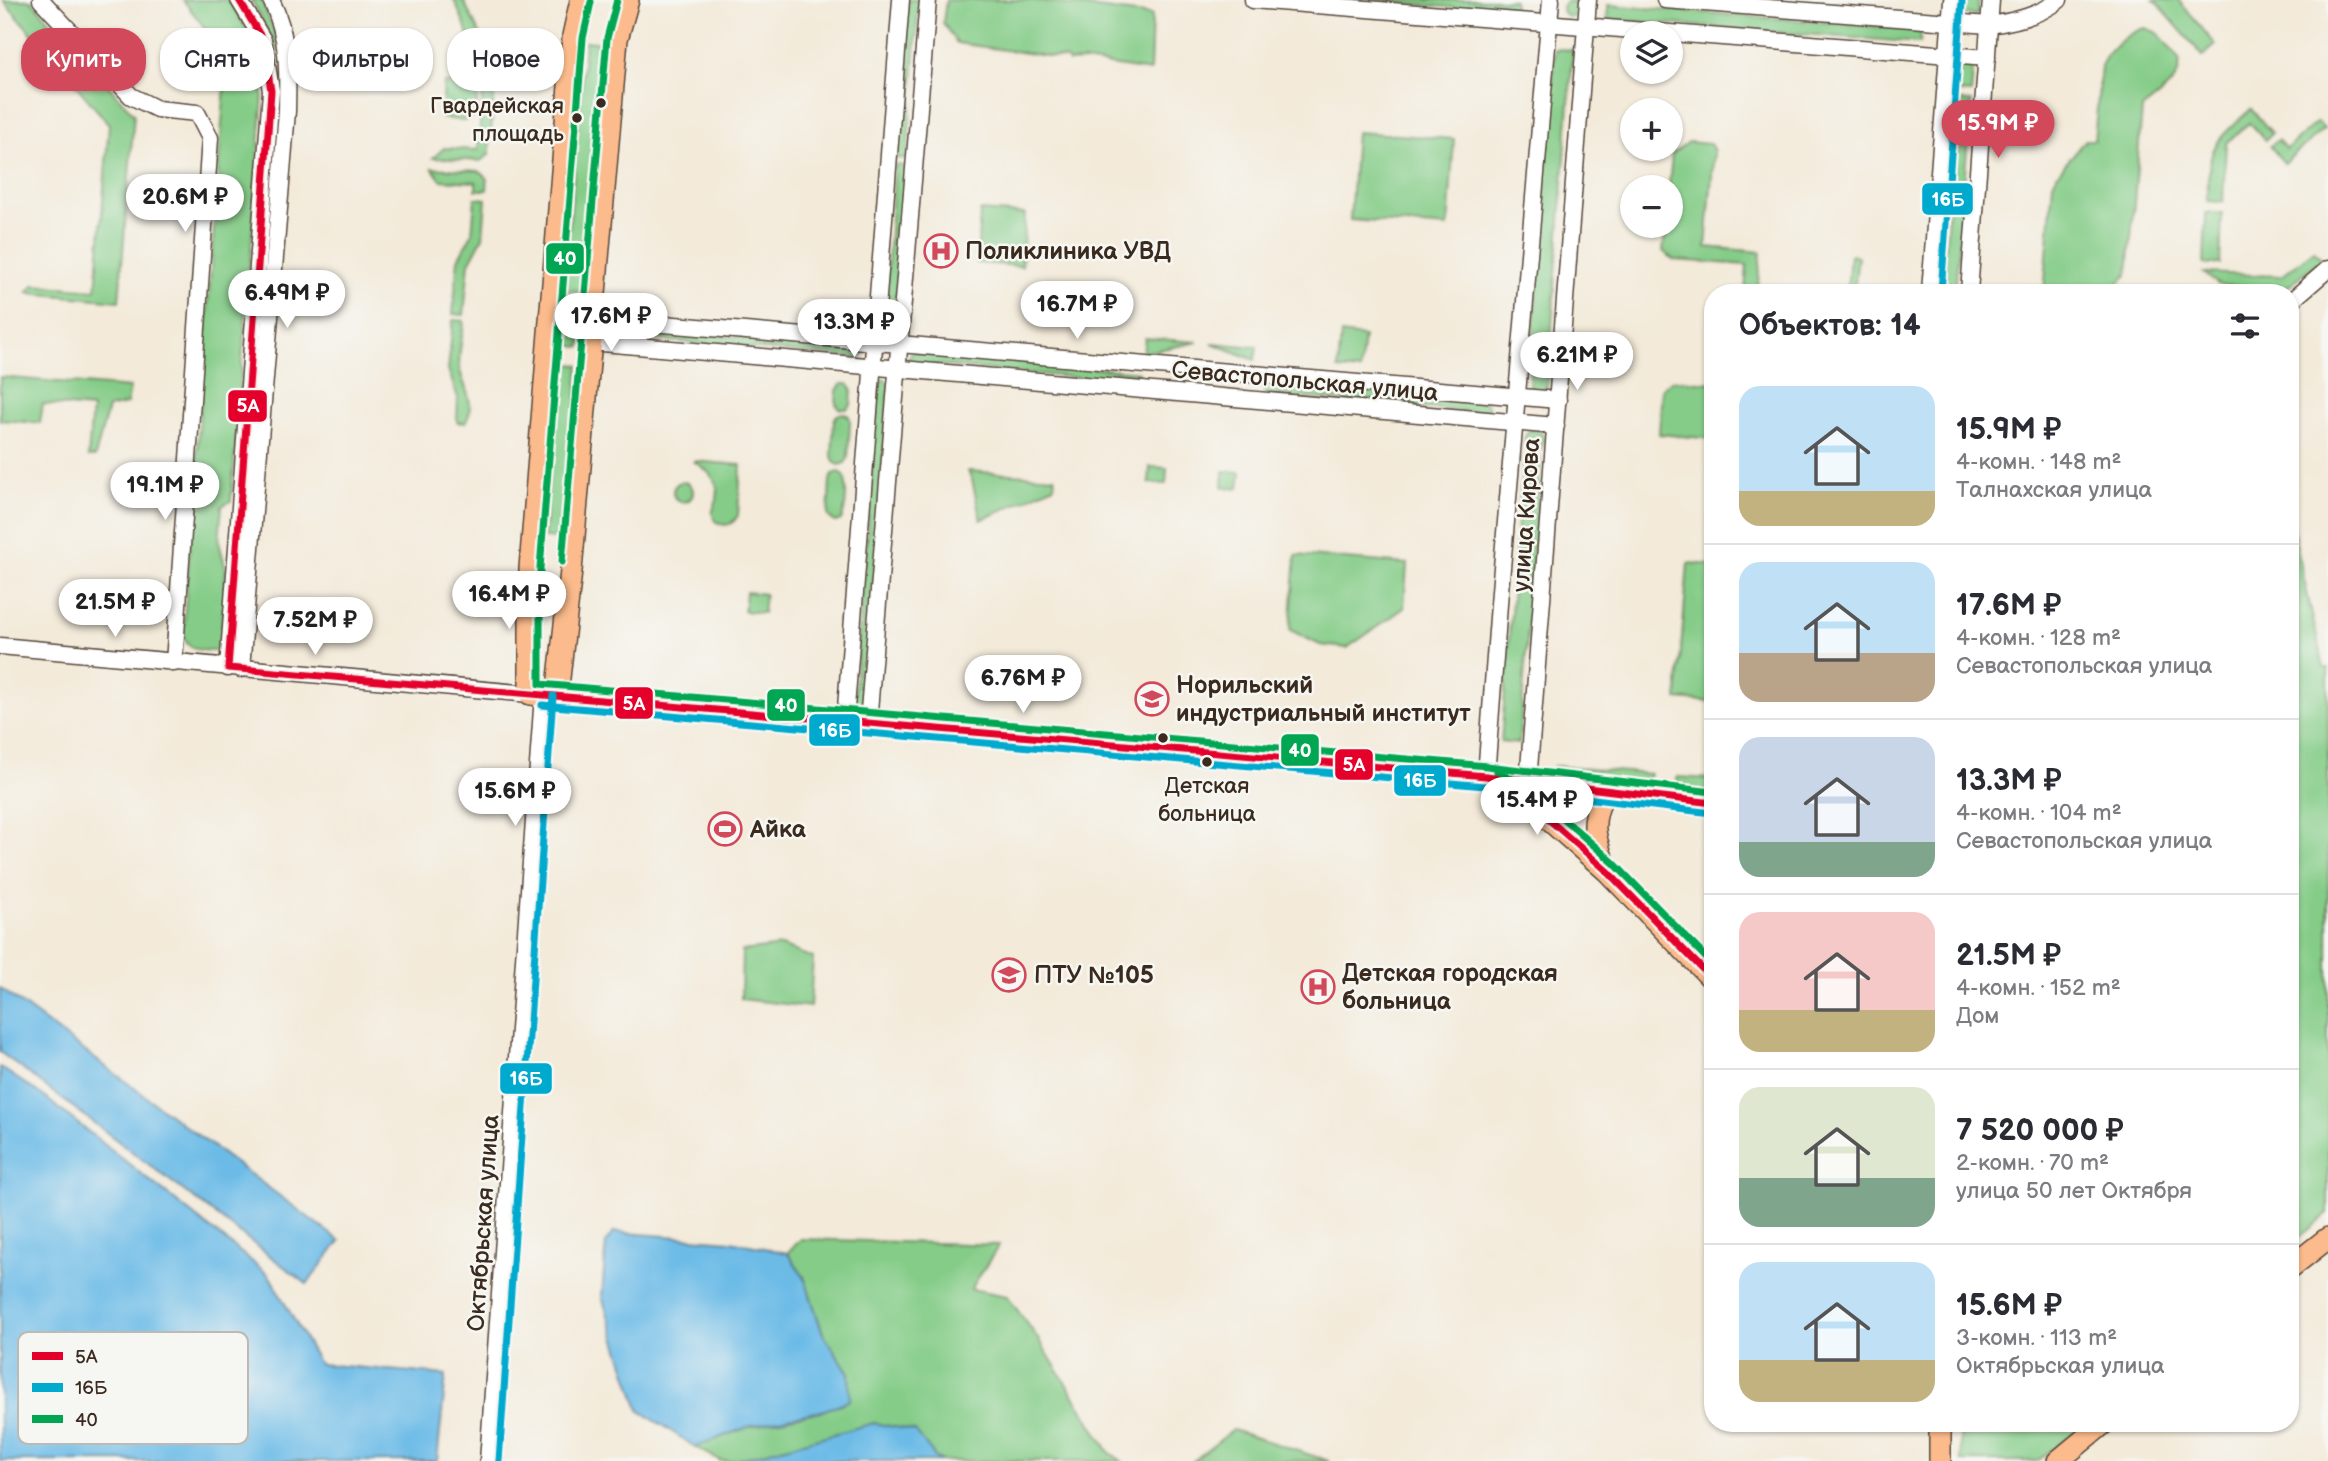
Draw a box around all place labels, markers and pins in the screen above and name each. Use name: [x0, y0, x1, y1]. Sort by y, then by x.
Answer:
place label: Гвардейская площадь: [430, 93, 564, 148]
unlabelled marker: [594, 96, 608, 110]
pin: 15.9M ₽: [1933, 100, 2063, 160]
marker: Гвардейская площадь: [570, 111, 584, 125]
pin: 20.6M ₽: [120, 174, 250, 234]
hospital icon: Поликлиника УВД: [922, 232, 960, 270]
place label: Поликлиника УВД: [965, 237, 1171, 266]
pin: 6.49M ₽: [222, 270, 352, 330]
pin: 16.7M ₽: [1012, 282, 1142, 341]
pin: 17.6M ₽: [546, 294, 676, 353]
pin: 13.3M ₽: [789, 300, 919, 359]
pin: 6.21M ₽: [1512, 332, 1642, 392]
pin: 19.1M ₽: [100, 462, 230, 522]
pin: 16.4M ₽: [444, 572, 574, 631]
pin: 21.5M ₽: [50, 580, 180, 639]
pin: 7.52M ₽: [250, 598, 380, 657]
pin: 6.76M ₽: [958, 656, 1088, 715]
place label: Норильский индустриальный институт: [1176, 671, 1471, 728]
school or university icon: Норильский индустриальный институт: [1133, 680, 1171, 718]
unlabelled marker: [1156, 731, 1170, 745]
marker: Детская больница: [1200, 755, 1214, 769]
pin: 15.6M ₽: [450, 768, 580, 828]
place label: Детская больница: [1158, 773, 1256, 828]
pin: 15.4M ₽: [1472, 778, 1602, 837]
sports icon: Айка: [706, 810, 744, 848]
place label: Айка: [749, 815, 807, 844]
school or university icon: ПТУ №105: [990, 956, 1028, 994]
place label: Детская городская больница: [1342, 959, 1558, 1016]
place label: ПТУ №105: [1034, 961, 1154, 990]
hospital icon: Детская городская больница: [1299, 968, 1337, 1006]

